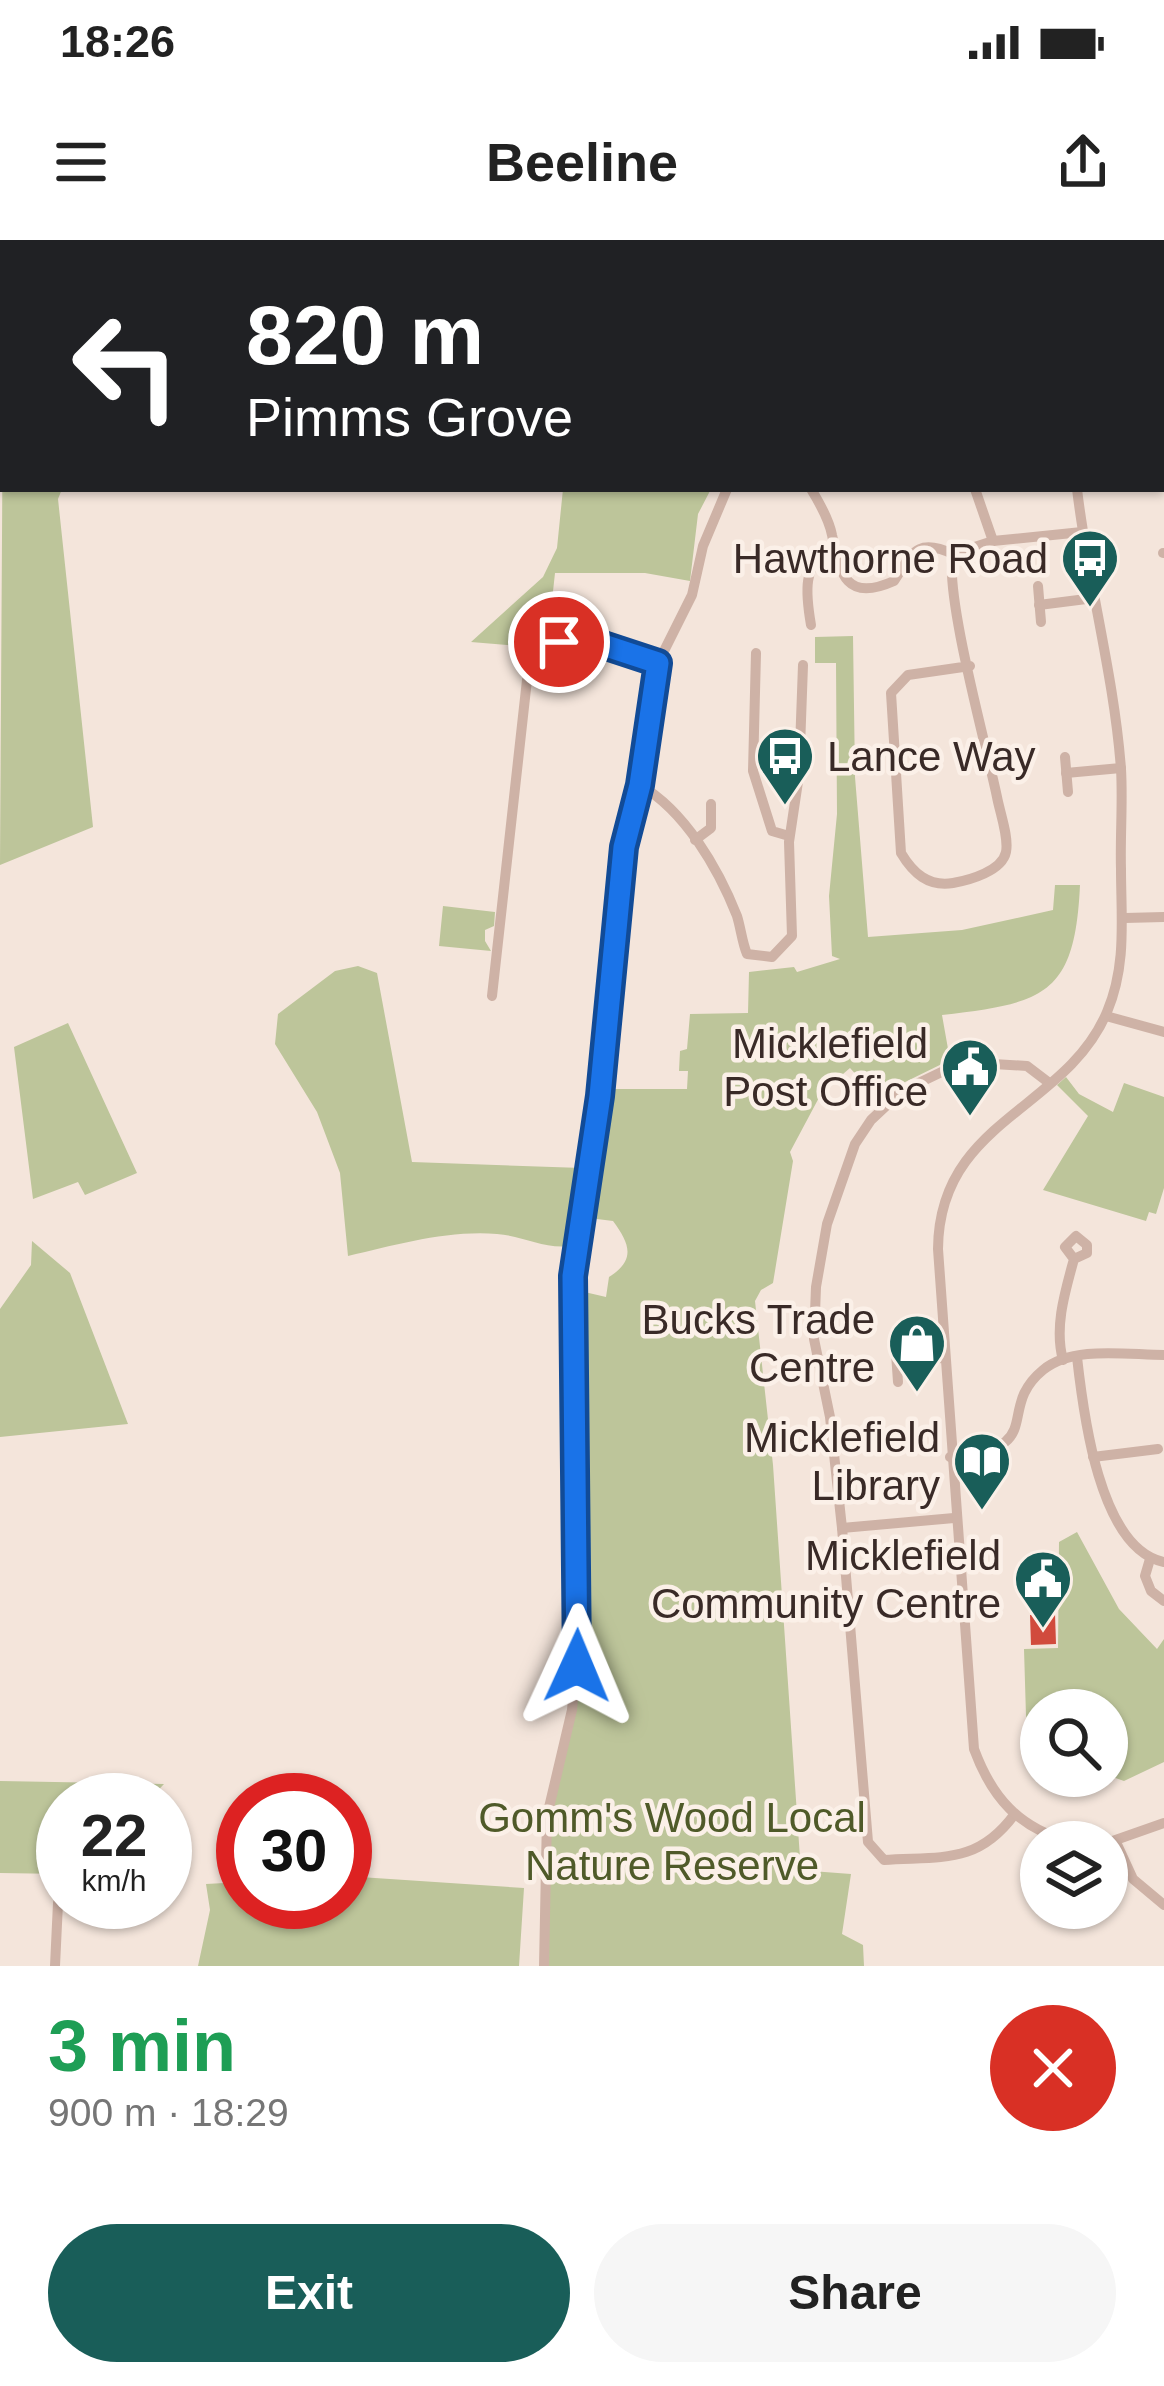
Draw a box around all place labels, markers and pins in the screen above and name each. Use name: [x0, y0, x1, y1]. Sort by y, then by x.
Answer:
bus stop icon: Hawthorne Road: [1059, 527, 1121, 609]
place label: Hawthorne Road: [733, 535, 1048, 582]
pin: [508, 591, 610, 693]
bus stop icon: Lance Way: [754, 725, 816, 807]
place label: Lance Way: [827, 733, 1036, 780]
place label: Micklefield Post Office: [723, 1020, 928, 1115]
public building icon: Micklefield Post Office: [939, 1036, 1001, 1118]
place label: Bucks Trade Centre: [642, 1296, 875, 1391]
shop icon: Bucks Trade Centre: [886, 1312, 948, 1394]
place label: Micklefield Library: [744, 1414, 940, 1509]
library icon: Micklefield Library: [951, 1430, 1013, 1512]
place label: Micklefield Community Centre: [651, 1532, 1001, 1627]
public building icon: Micklefield Community Centre: [1012, 1548, 1074, 1630]

